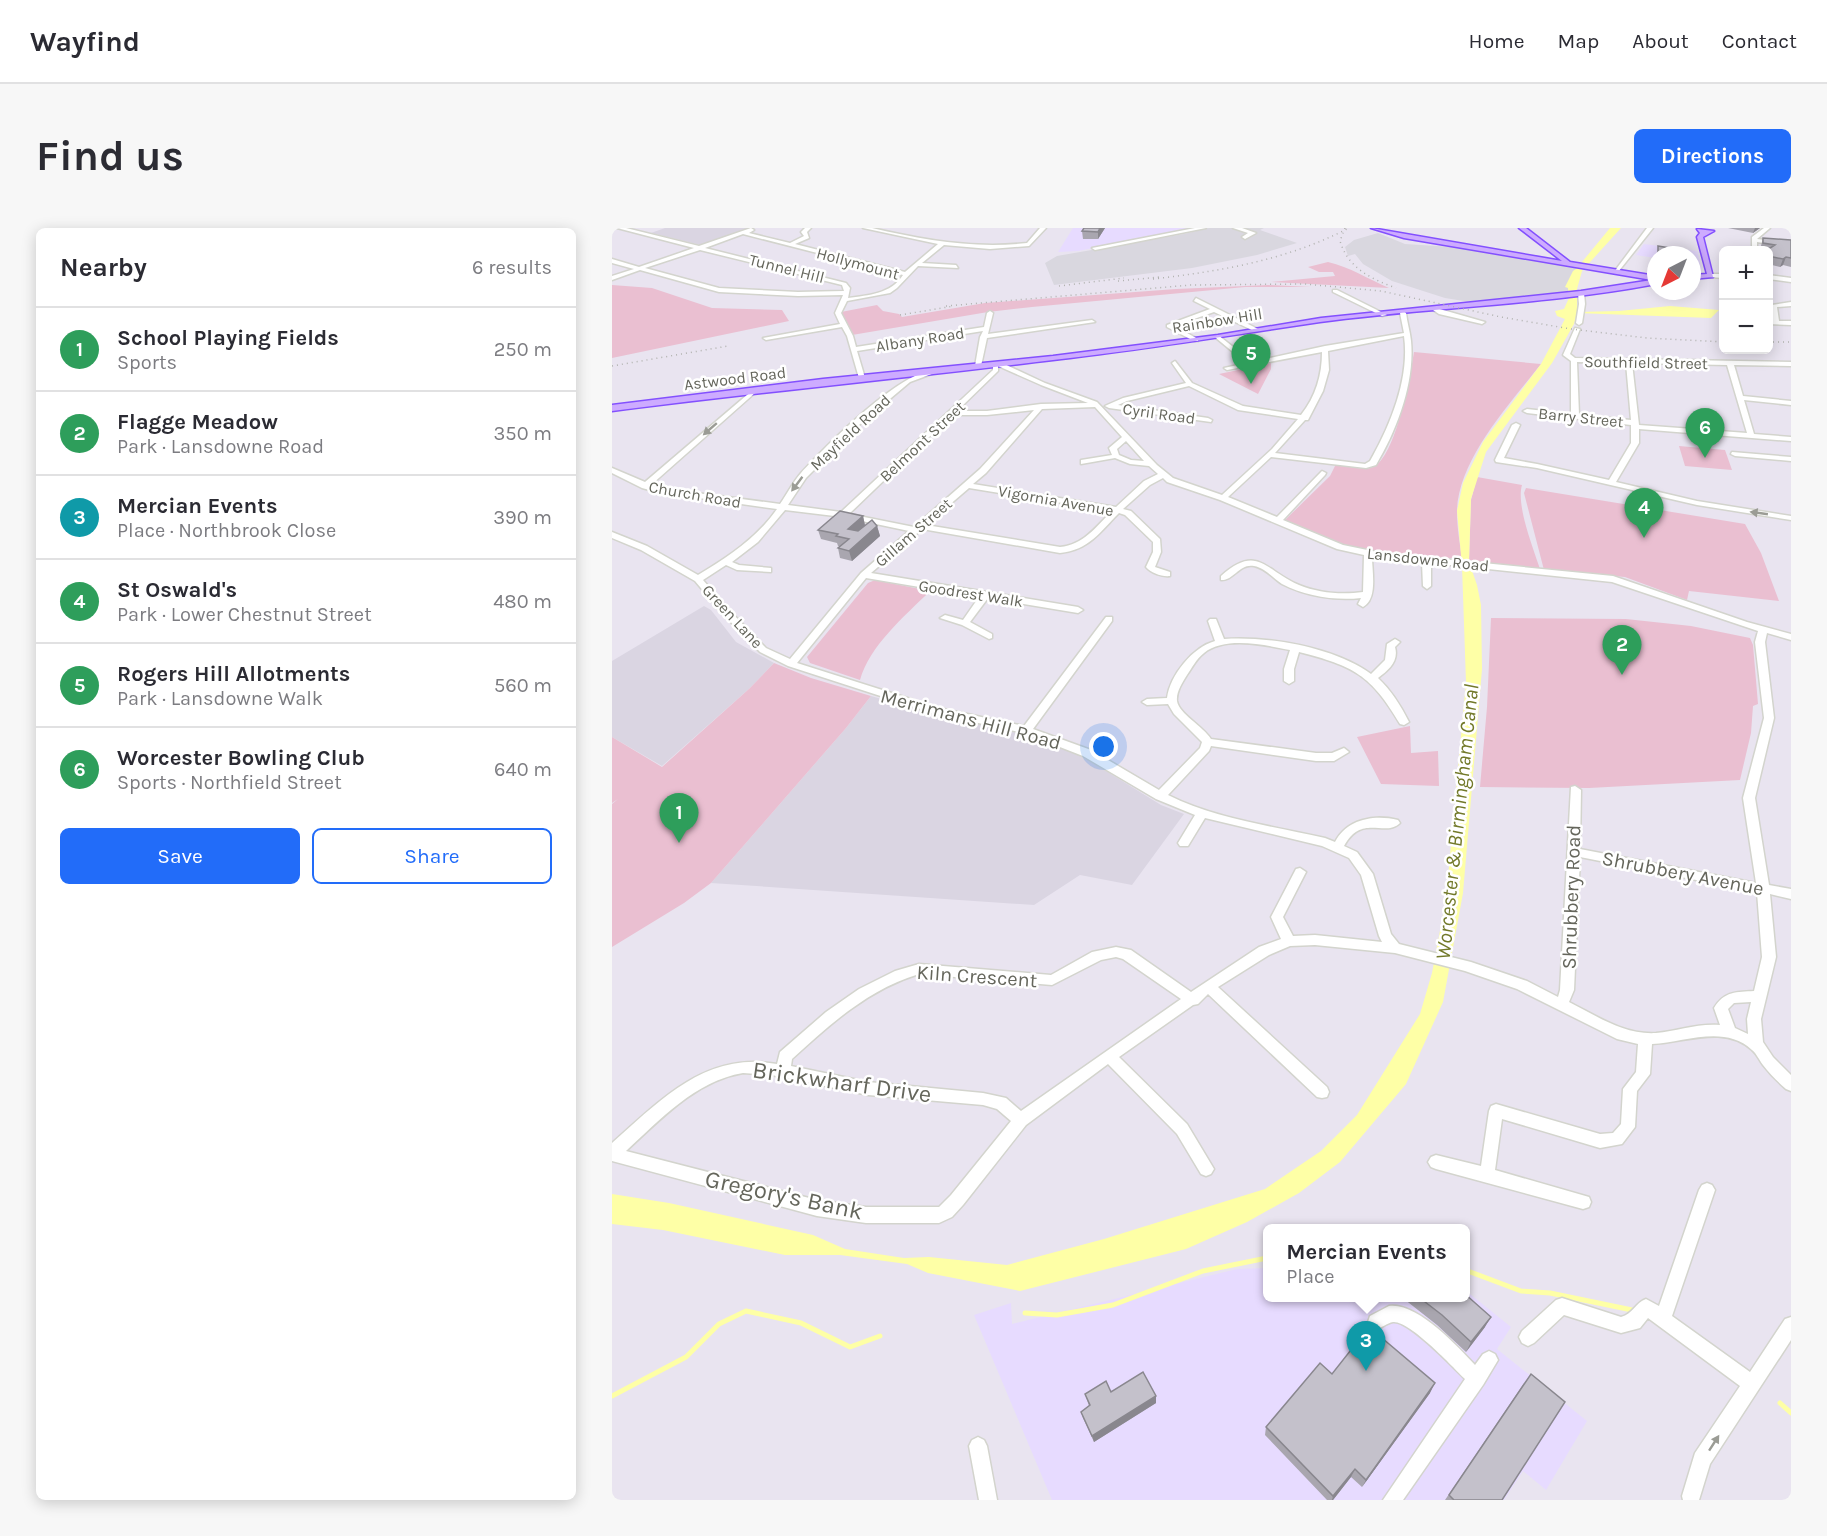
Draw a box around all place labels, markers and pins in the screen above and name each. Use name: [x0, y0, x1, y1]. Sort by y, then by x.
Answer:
pin: 5: [1232, 334, 1270, 384]
pin: 6: [1686, 408, 1724, 458]
pin: 4: [1624, 488, 1664, 538]
pin: 2: [1602, 626, 1642, 675]
pin: 1: [660, 794, 698, 843]
pin: 3: [1346, 1322, 1386, 1371]

